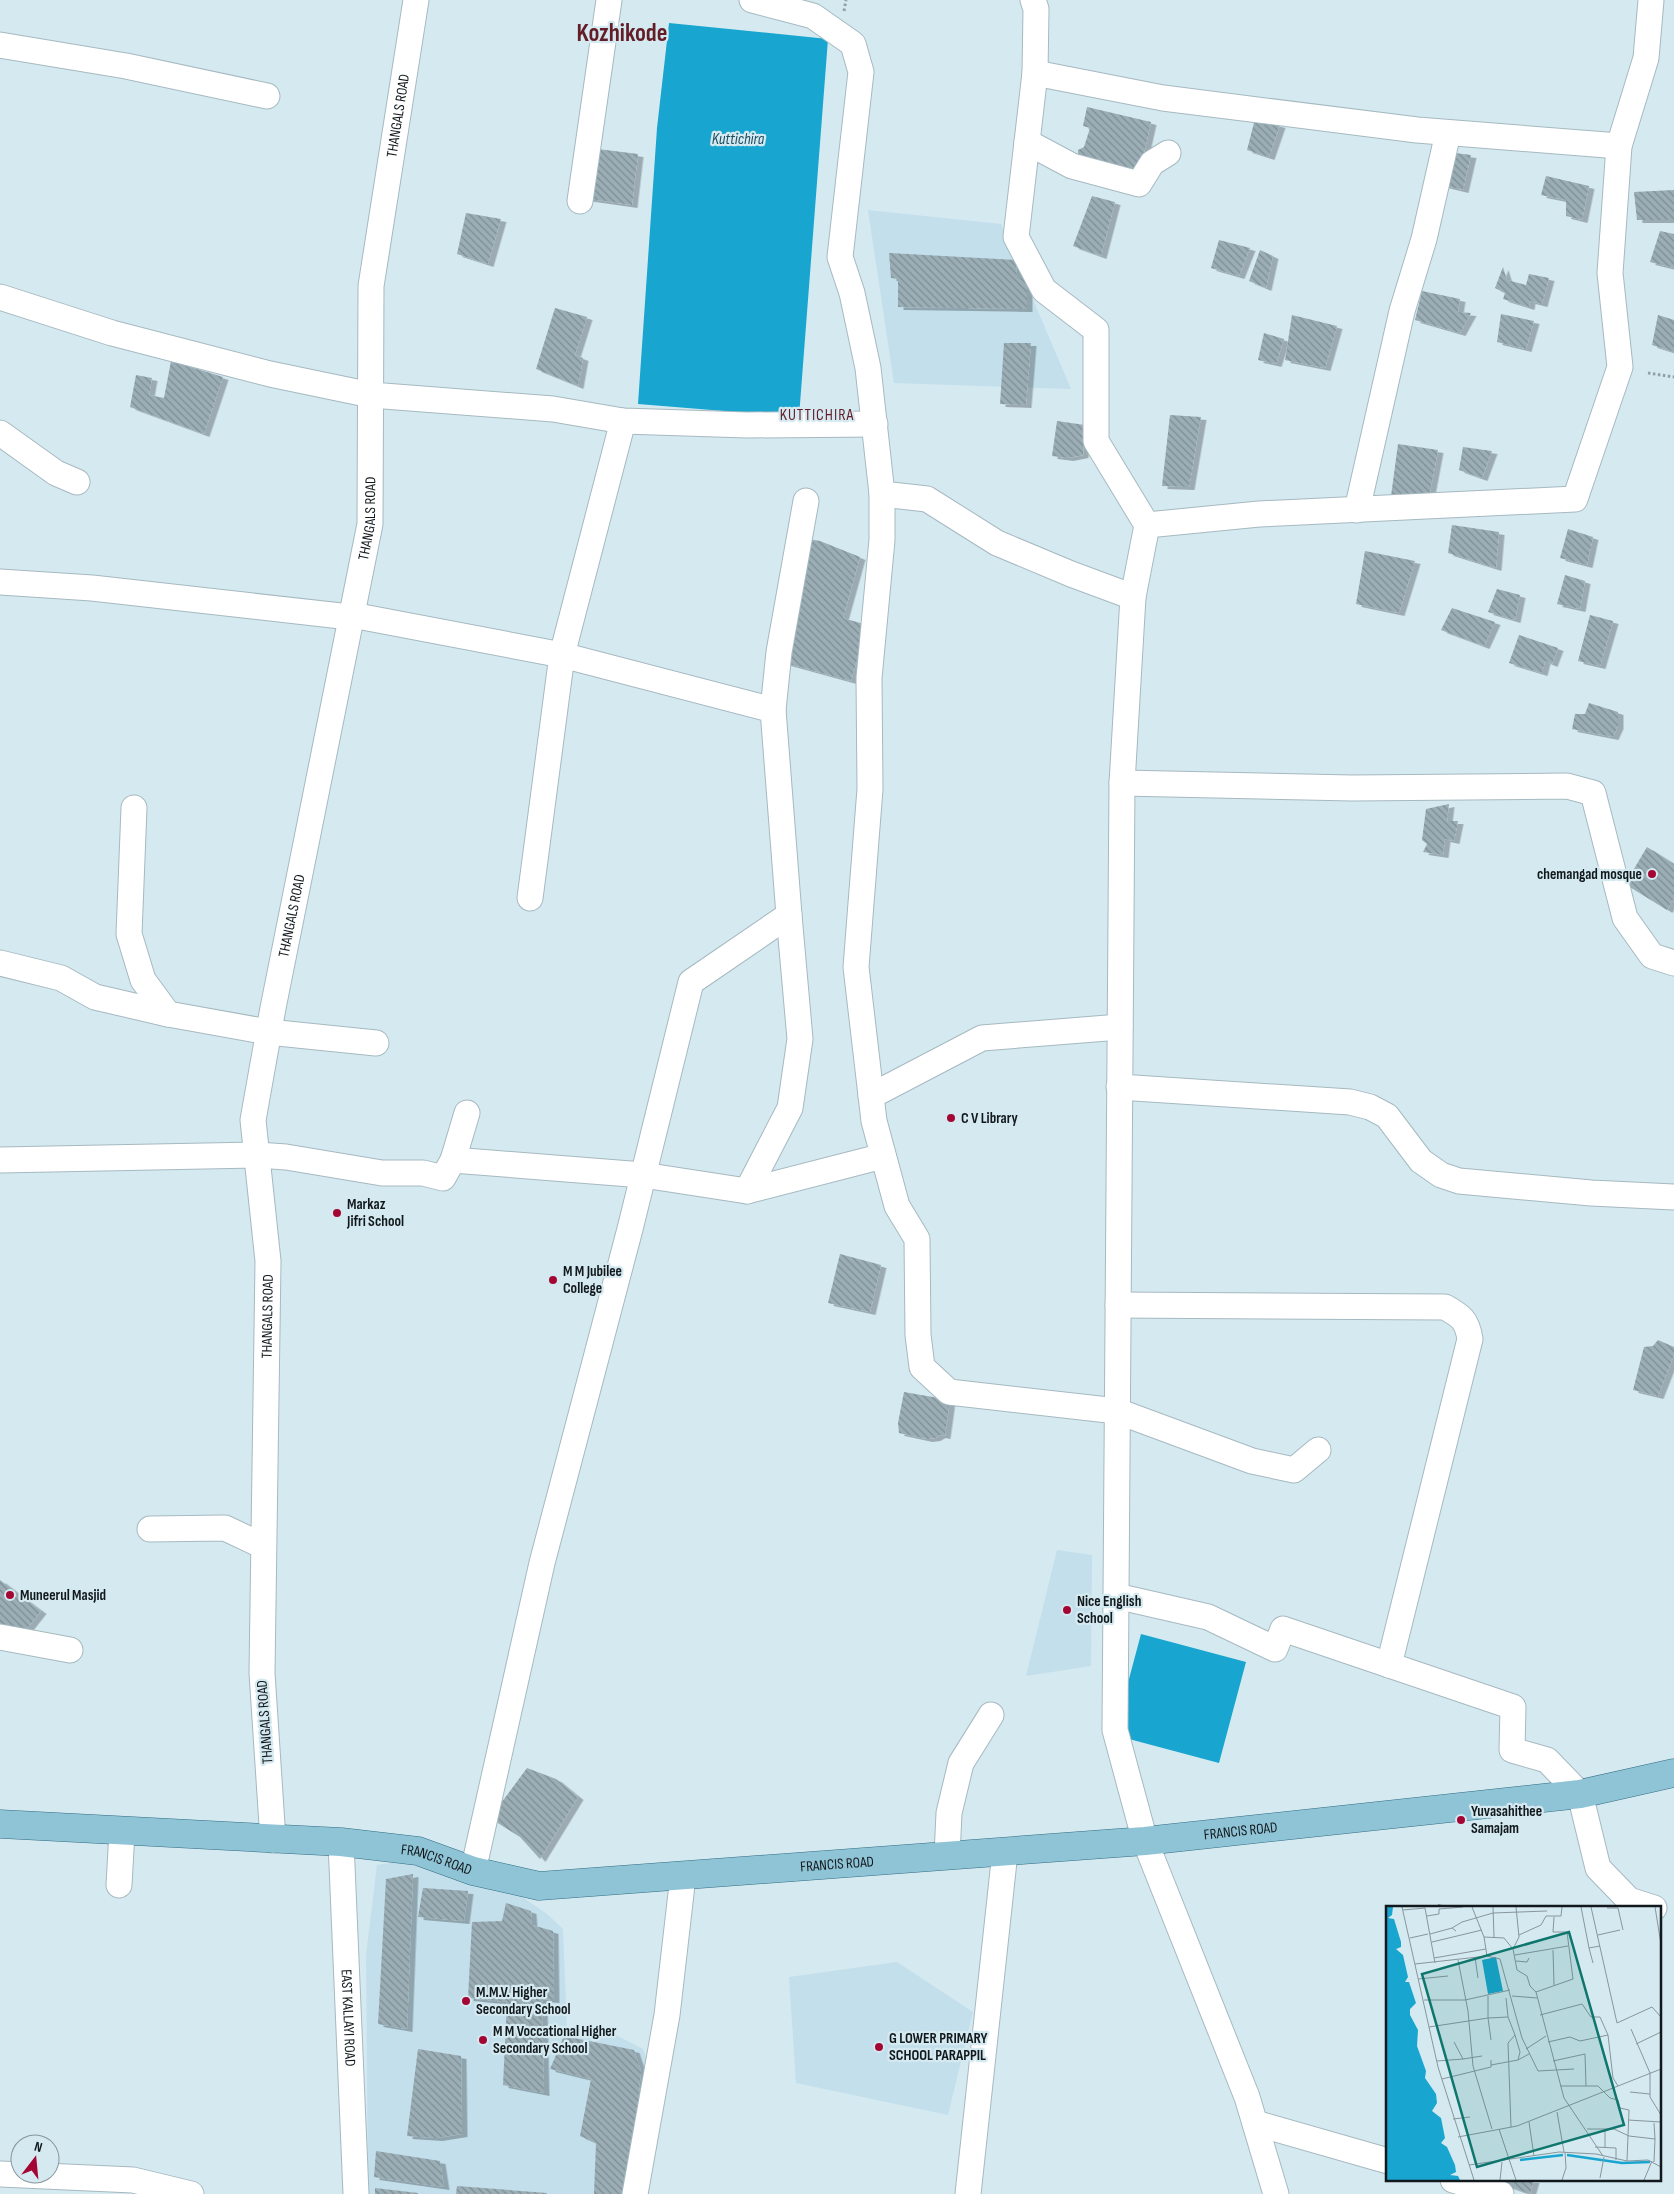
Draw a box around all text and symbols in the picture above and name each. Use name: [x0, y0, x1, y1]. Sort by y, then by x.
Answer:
district label: Kozhikode: [577, 18, 667, 49]
street label: THANGALS ROAD: [382, 73, 414, 159]
water label: Kuttichira: [712, 130, 765, 149]
district label: KUTTICHIRA: [780, 406, 854, 425]
street label: THANGALS ROAD: [353, 477, 380, 562]
place label: chemangad mosque: [1537, 865, 1642, 884]
marker: chemangad mosque: [1646, 868, 1658, 880]
street label: THANGALS ROAD: [274, 873, 309, 959]
place label: C V Library: [961, 1109, 1019, 1128]
marker: C V Library: [945, 1112, 957, 1124]
place label: Markaz Jifri School: [346, 1195, 404, 1231]
marker: Markaz Jifri School: [331, 1207, 343, 1219]
place label: M M Jubilee College: [563, 1262, 622, 1298]
street label: THANGALS ROAD: [257, 1274, 277, 1359]
marker: M M Jubilee College: [547, 1274, 559, 1286]
place label: Muneerul Masjid: [20, 1586, 106, 1605]
marker: Muneerul Masjid: [4, 1589, 16, 1601]
place label: Nice English School: [1077, 1592, 1141, 1628]
marker: Nice English School: [1061, 1604, 1073, 1616]
street label: THANGALS ROAD: [253, 1679, 277, 1765]
place label: Yuvasahithee Samajam: [1471, 1802, 1542, 1838]
marker: Yuvasahithee Samajam: [1455, 1814, 1467, 1826]
street label: FRANCIS ROAD: [1203, 1817, 1278, 1844]
street label: FRANCIS ROAD: [400, 1840, 475, 1879]
street label: FRANCIS ROAD: [799, 1852, 875, 1876]
inset map: [1386, 1906, 1662, 2182]
street label: EAST KALLAYI ROAD: [337, 1969, 360, 2067]
place label: M.M.V. Higher Secondary School: [476, 1983, 571, 2019]
marker: M.M.V. Higher Secondary School: [460, 1995, 472, 2007]
place label: M M Voccational Higher Secondary School: [493, 2022, 617, 2058]
place label: G LOWER PRIMARY SCHOOL PARAPPIL: [889, 2029, 987, 2065]
marker: M M Voccational Higher Secondary School: [477, 2034, 489, 2046]
marker: G LOWER PRIMARY SCHOOL PARAPPIL: [873, 2041, 885, 2053]
north arrow: [10, 2134, 60, 2184]
text: N: [33, 2138, 44, 2156]

